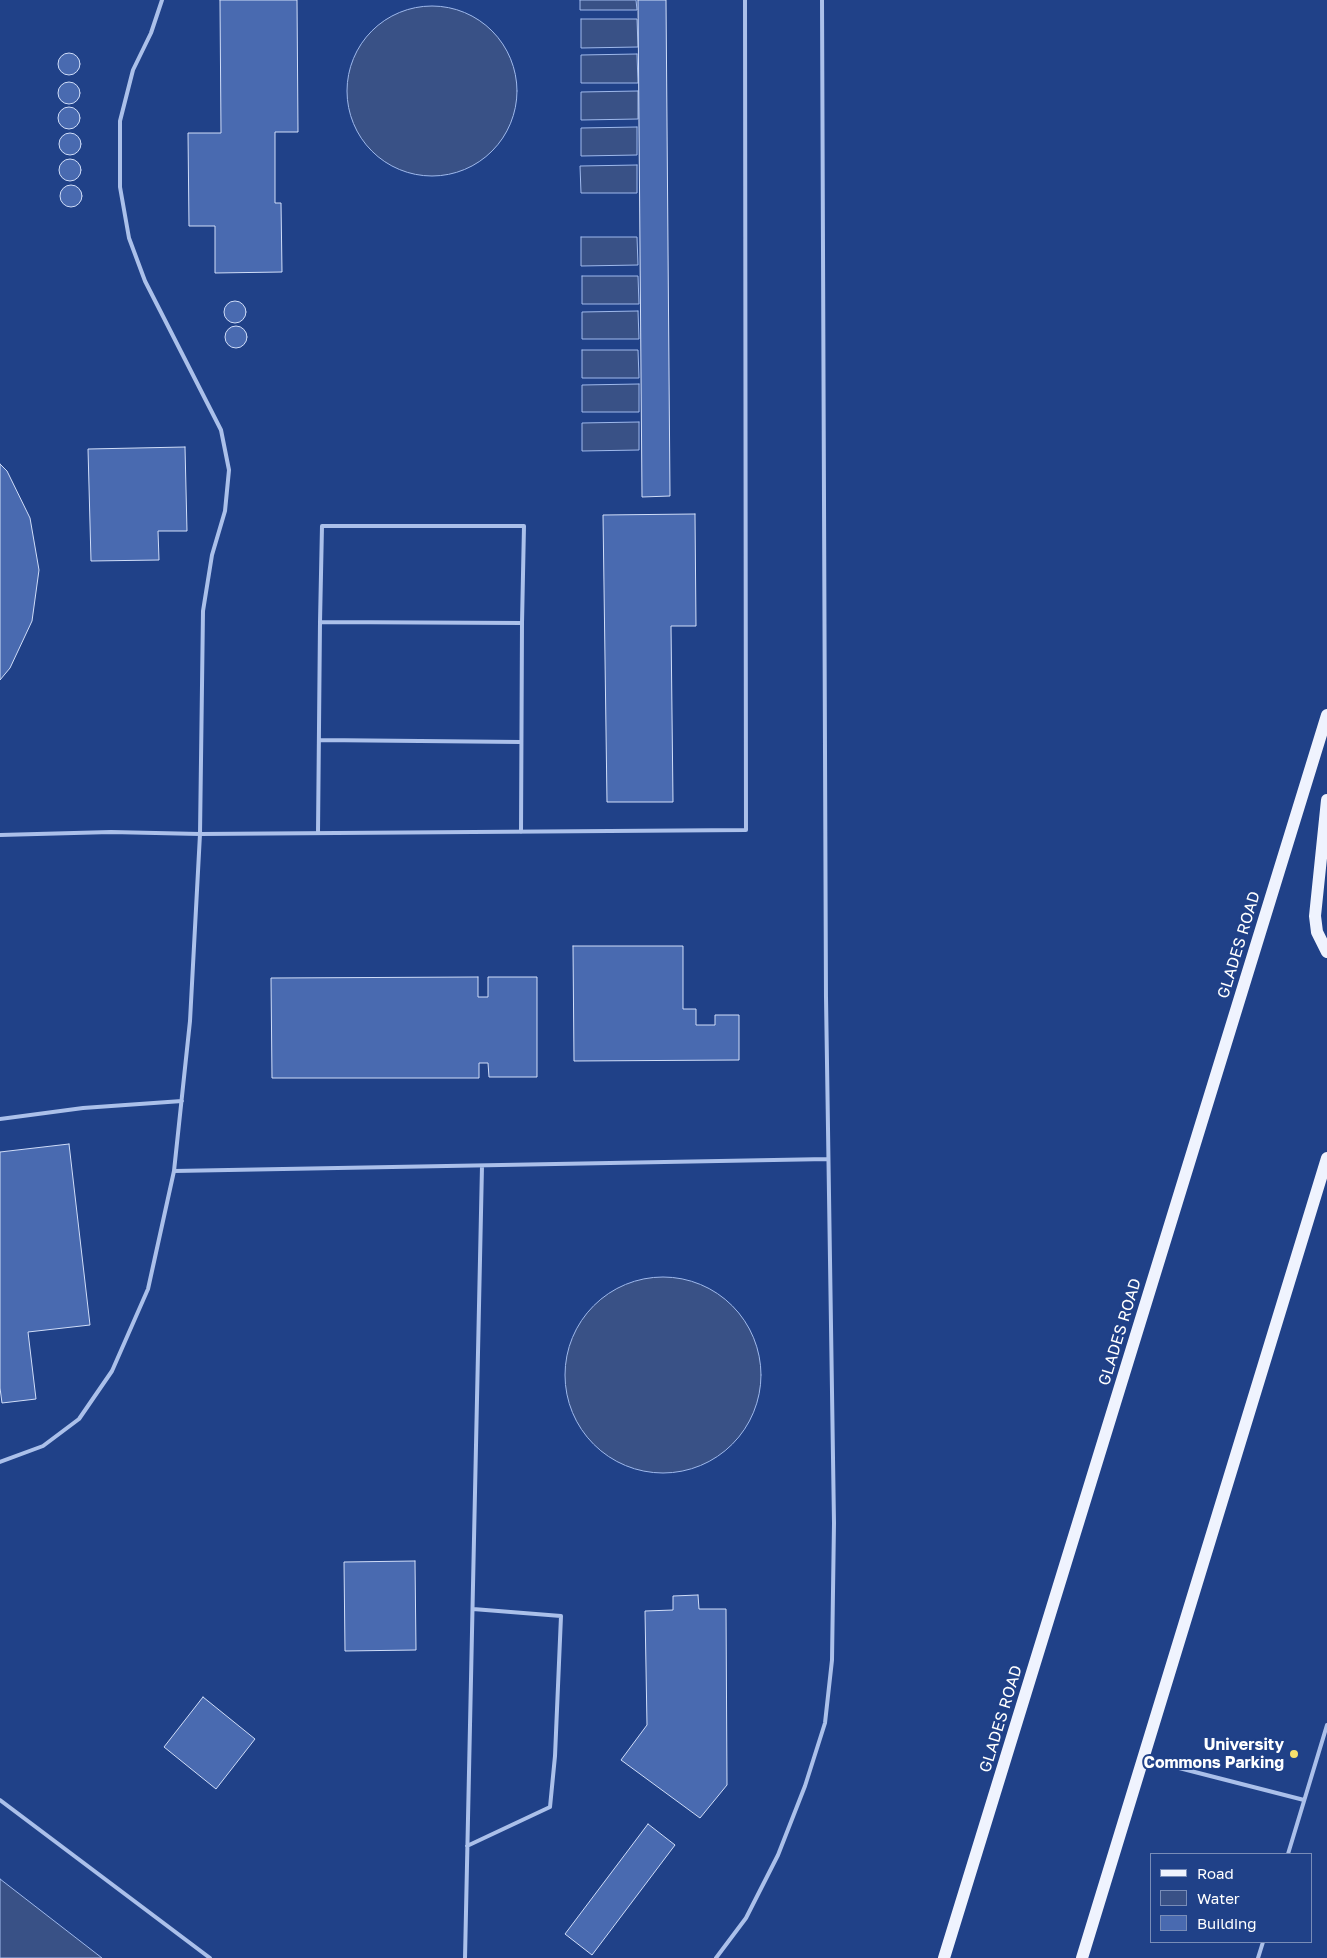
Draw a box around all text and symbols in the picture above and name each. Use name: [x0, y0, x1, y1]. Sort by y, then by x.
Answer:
street label: GLADES ROAD: [1214, 889, 1264, 1001]
street label: GLADES ROAD: [1095, 1276, 1145, 1388]
street label: GLADES ROAD: [976, 1663, 1026, 1775]
place label: University Commons Parking: [1144, 1735, 1284, 1773]
marker: University Commons Parking: [1288, 1748, 1300, 1760]
legend: [1150, 1853, 1312, 1943]
text: Road: [1197, 1864, 1234, 1882]
text: Water: [1197, 1889, 1240, 1907]
text: Building: [1197, 1914, 1257, 1932]

